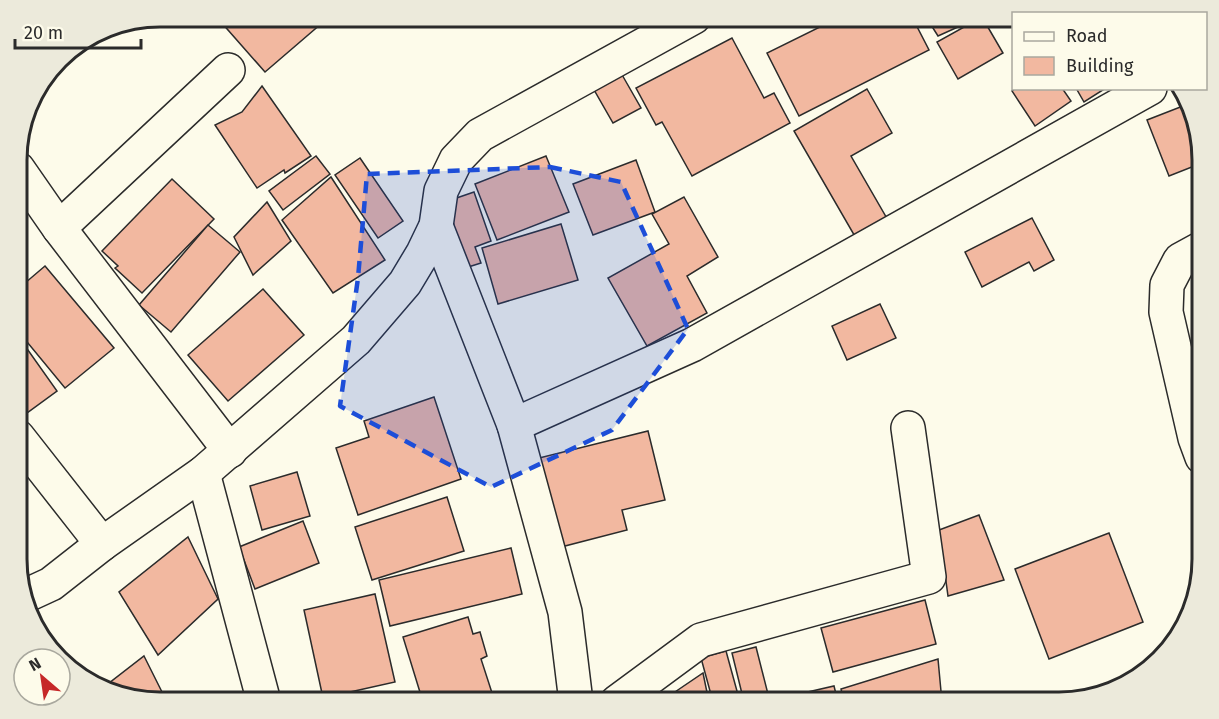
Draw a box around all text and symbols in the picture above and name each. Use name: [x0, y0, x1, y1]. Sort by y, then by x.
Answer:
scale bar: [15, 12, 141, 50]
legend: [1012, 12, 1207, 90]
text: 20 m: [24, 22, 63, 44]
text: Road: [1066, 25, 1108, 47]
text: Building: [1066, 55, 1134, 77]
north arrow: [12, 647, 72, 707]
text: N: [26, 653, 44, 675]

